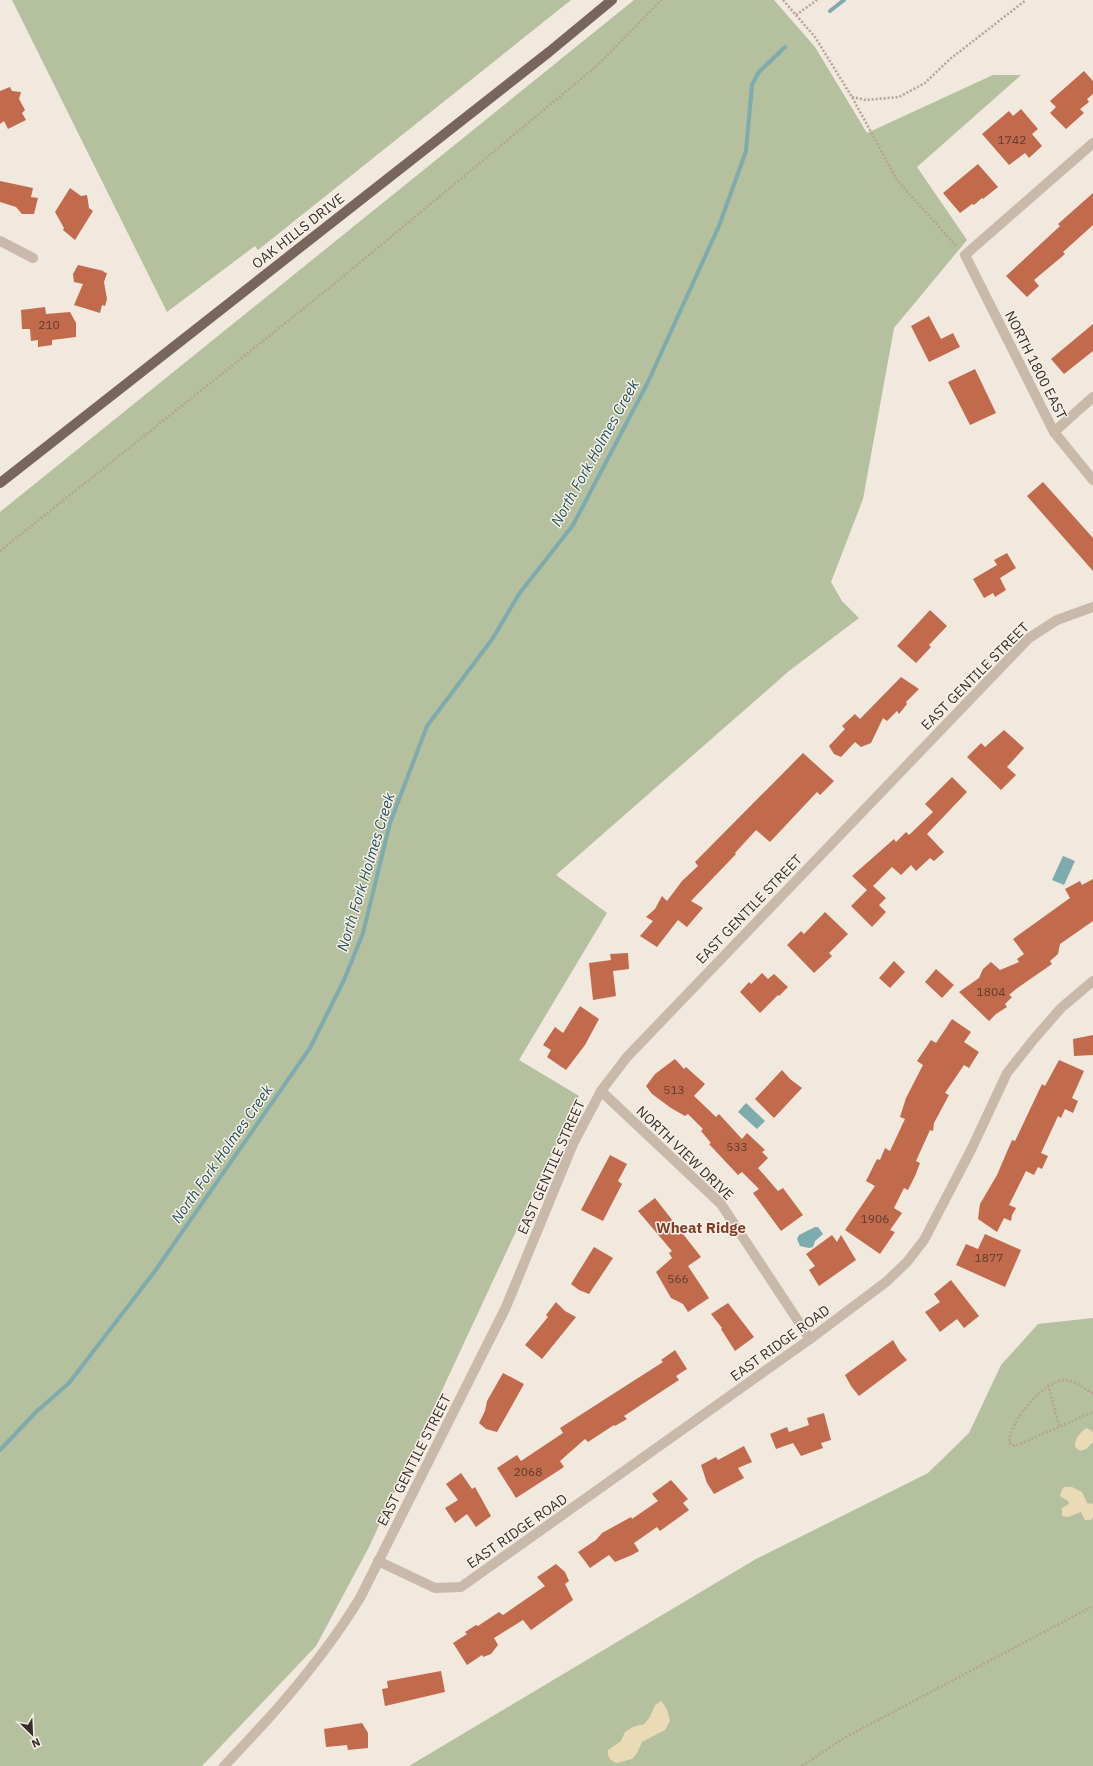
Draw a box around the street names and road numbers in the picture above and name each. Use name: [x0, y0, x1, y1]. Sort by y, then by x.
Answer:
street label: OAK HILLS DRIVE: [248, 189, 348, 273]
street label: NORTH 1800 EAST: [1001, 308, 1071, 422]
street label: EAST GENTILE STREET: [917, 618, 1033, 734]
street label: EAST GENTILE STREET: [692, 850, 806, 968]
street label: EAST GENTILE STREET: [513, 1097, 589, 1237]
street label: NORTH VIEW DRIVE: [633, 1102, 737, 1204]
street label: EAST RIDGE ROAD: [727, 1301, 833, 1385]
street label: EAST GENTILE STREET: [373, 1391, 455, 1529]
street label: EAST RIDGE ROAD: [463, 1490, 571, 1572]

